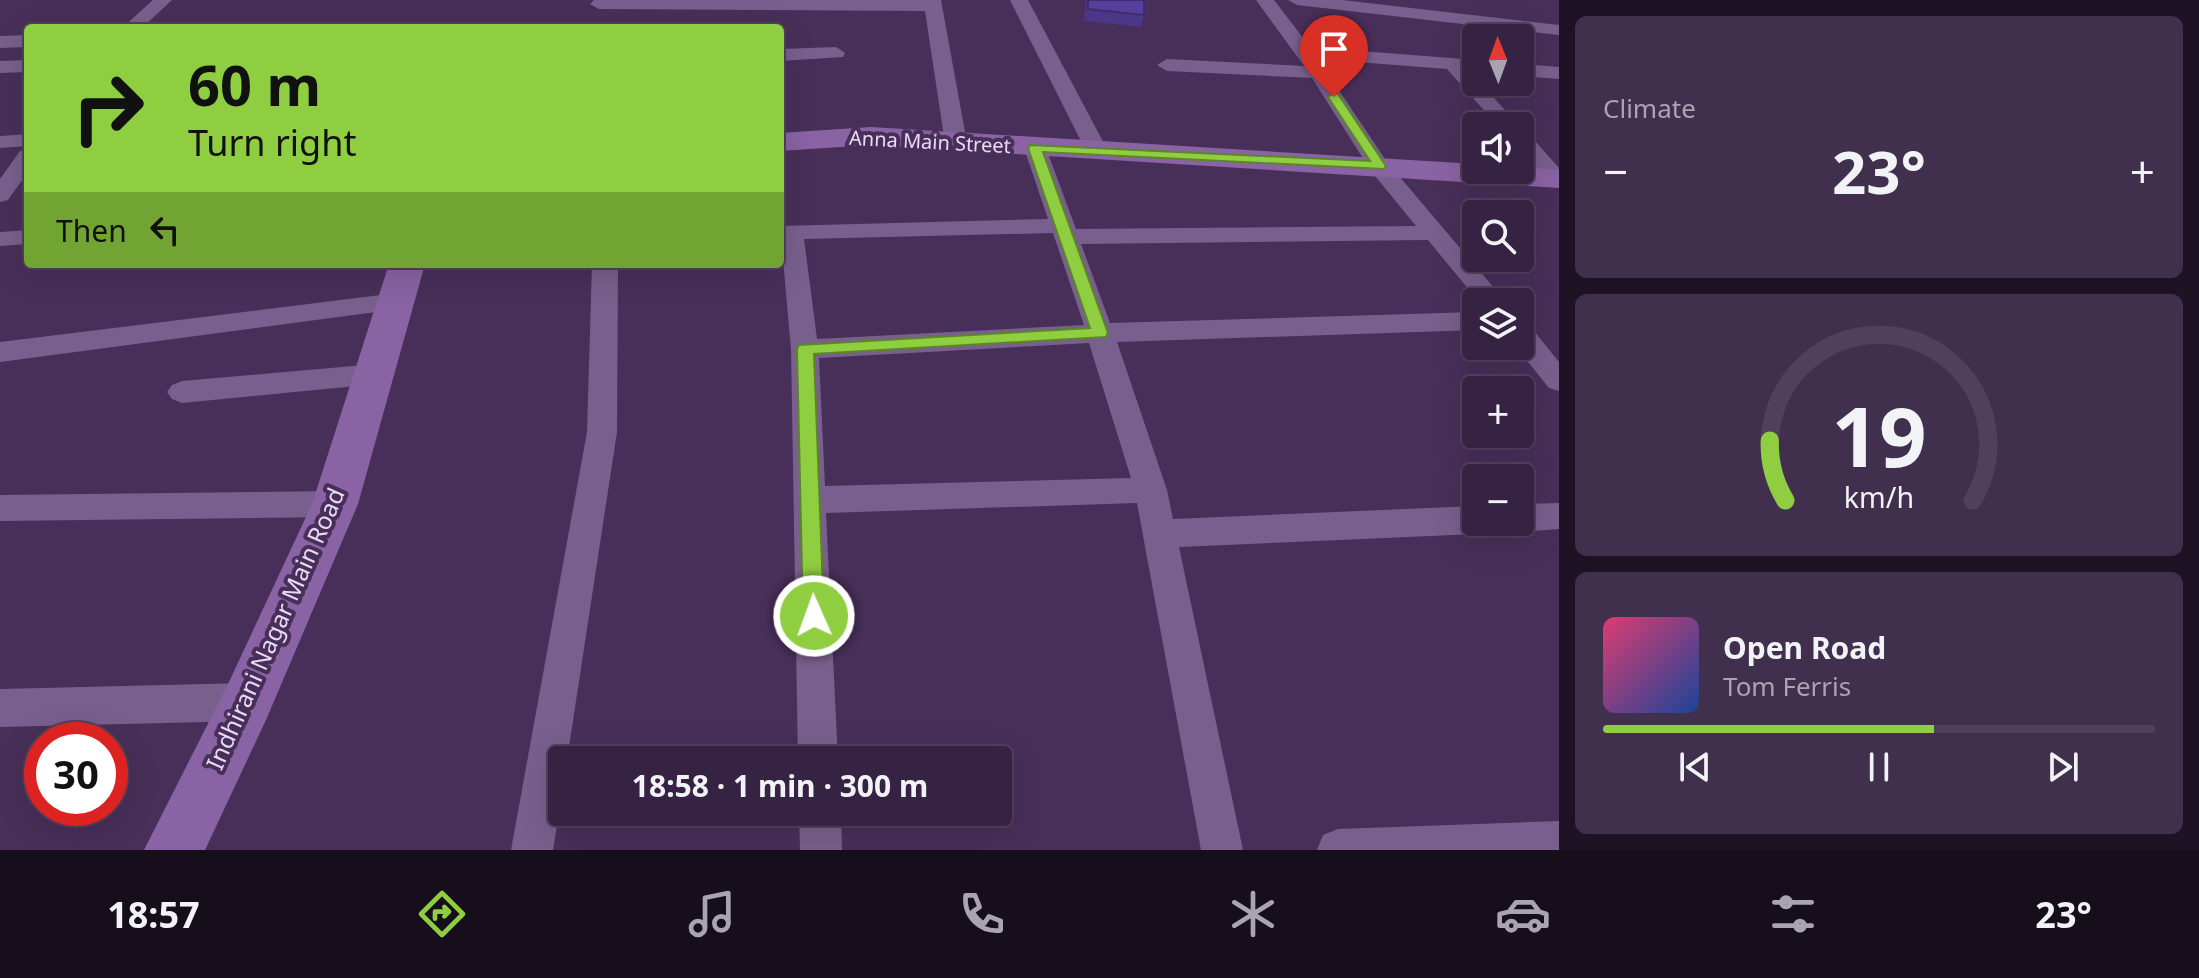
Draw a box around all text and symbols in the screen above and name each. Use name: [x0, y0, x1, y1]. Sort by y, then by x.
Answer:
pin: [1300, 15, 1368, 97]
north arrow: [1462, 24, 1534, 96]
map controls: [1462, 24, 1534, 536]
icon: arrive: [1312, 27, 1356, 71]
text: 60 m: [188, 46, 321, 122]
icon: right: [56, 56, 160, 160]
text: Climate: [1603, 90, 1696, 126]
button: sound: [1462, 112, 1534, 184]
text: Turn right: [188, 118, 356, 167]
street label: Anna Main Street: [849, 124, 1012, 159]
text: 23°: [1832, 130, 1926, 212]
text: −: [1603, 141, 1628, 201]
text: +: [2130, 141, 2155, 201]
button: search: [1462, 200, 1534, 272]
icon: left: [143, 208, 187, 252]
text: Then: [56, 210, 127, 251]
button: layers: [1462, 288, 1534, 360]
button: +: [1462, 376, 1534, 448]
text: 19: [1831, 378, 1927, 491]
button: −: [1462, 464, 1534, 536]
text: km/h: [1844, 477, 1914, 516]
street label: Indhirani Nagar Main Road: [197, 482, 352, 774]
position arrow: [772, 574, 856, 658]
text: Open Road: [1723, 627, 1886, 668]
text: Tom Ferris: [1723, 668, 1851, 704]
speed limit sign: 30: [24, 722, 128, 826]
icon: previous: [1673, 745, 1717, 789]
icon: pause: [1857, 745, 1901, 789]
icon: next: [2041, 745, 2085, 789]
text: 18:58 · 1 min · 300 m: [632, 765, 928, 806]
icon: directions: [414, 886, 470, 942]
icon: music: [684, 886, 740, 942]
icon: phone: [954, 886, 1010, 942]
icon: climate: [1225, 886, 1281, 942]
icon: car: [1495, 886, 1551, 942]
icon: filters: [1765, 886, 1821, 942]
text: 18:57: [107, 890, 200, 939]
text: 23°: [2035, 890, 2092, 939]

